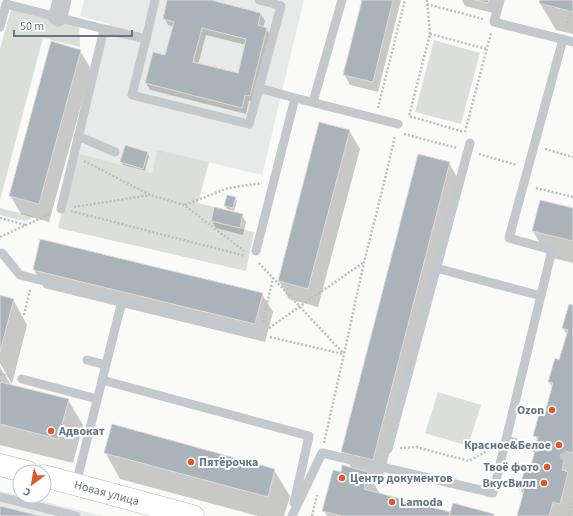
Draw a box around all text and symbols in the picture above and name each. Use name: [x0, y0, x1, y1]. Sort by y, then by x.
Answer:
scale bar: [14, 12, 132, 38]
text: 50 m: [20, 18, 44, 35]
place label: Ozon: [517, 402, 544, 419]
marker: Ozon: [547, 405, 557, 415]
place label: Адвокат: [58, 423, 105, 440]
marker: Адвокат: [46, 426, 56, 436]
place label: Красное&Белое: [464, 437, 551, 454]
marker: Красное&Белое: [554, 440, 564, 450]
place label: Пятёрочка: [199, 454, 258, 471]
marker: Пятёрочка: [186, 457, 196, 467]
place label: Твоё фото: [483, 459, 539, 476]
marker: Твоё фото: [542, 462, 552, 472]
north arrow: [12, 464, 52, 504]
place label: Центр документов: [350, 470, 453, 487]
marker: Центр документов: [337, 473, 347, 483]
place label: ВкусВилл: [483, 475, 536, 492]
street label: Новая улица: [72, 476, 141, 510]
marker: ВкусВилл: [539, 478, 549, 488]
text: С: [20, 484, 34, 500]
place label: Lamoda: [400, 494, 443, 511]
marker: Lamoda: [387, 497, 397, 507]

